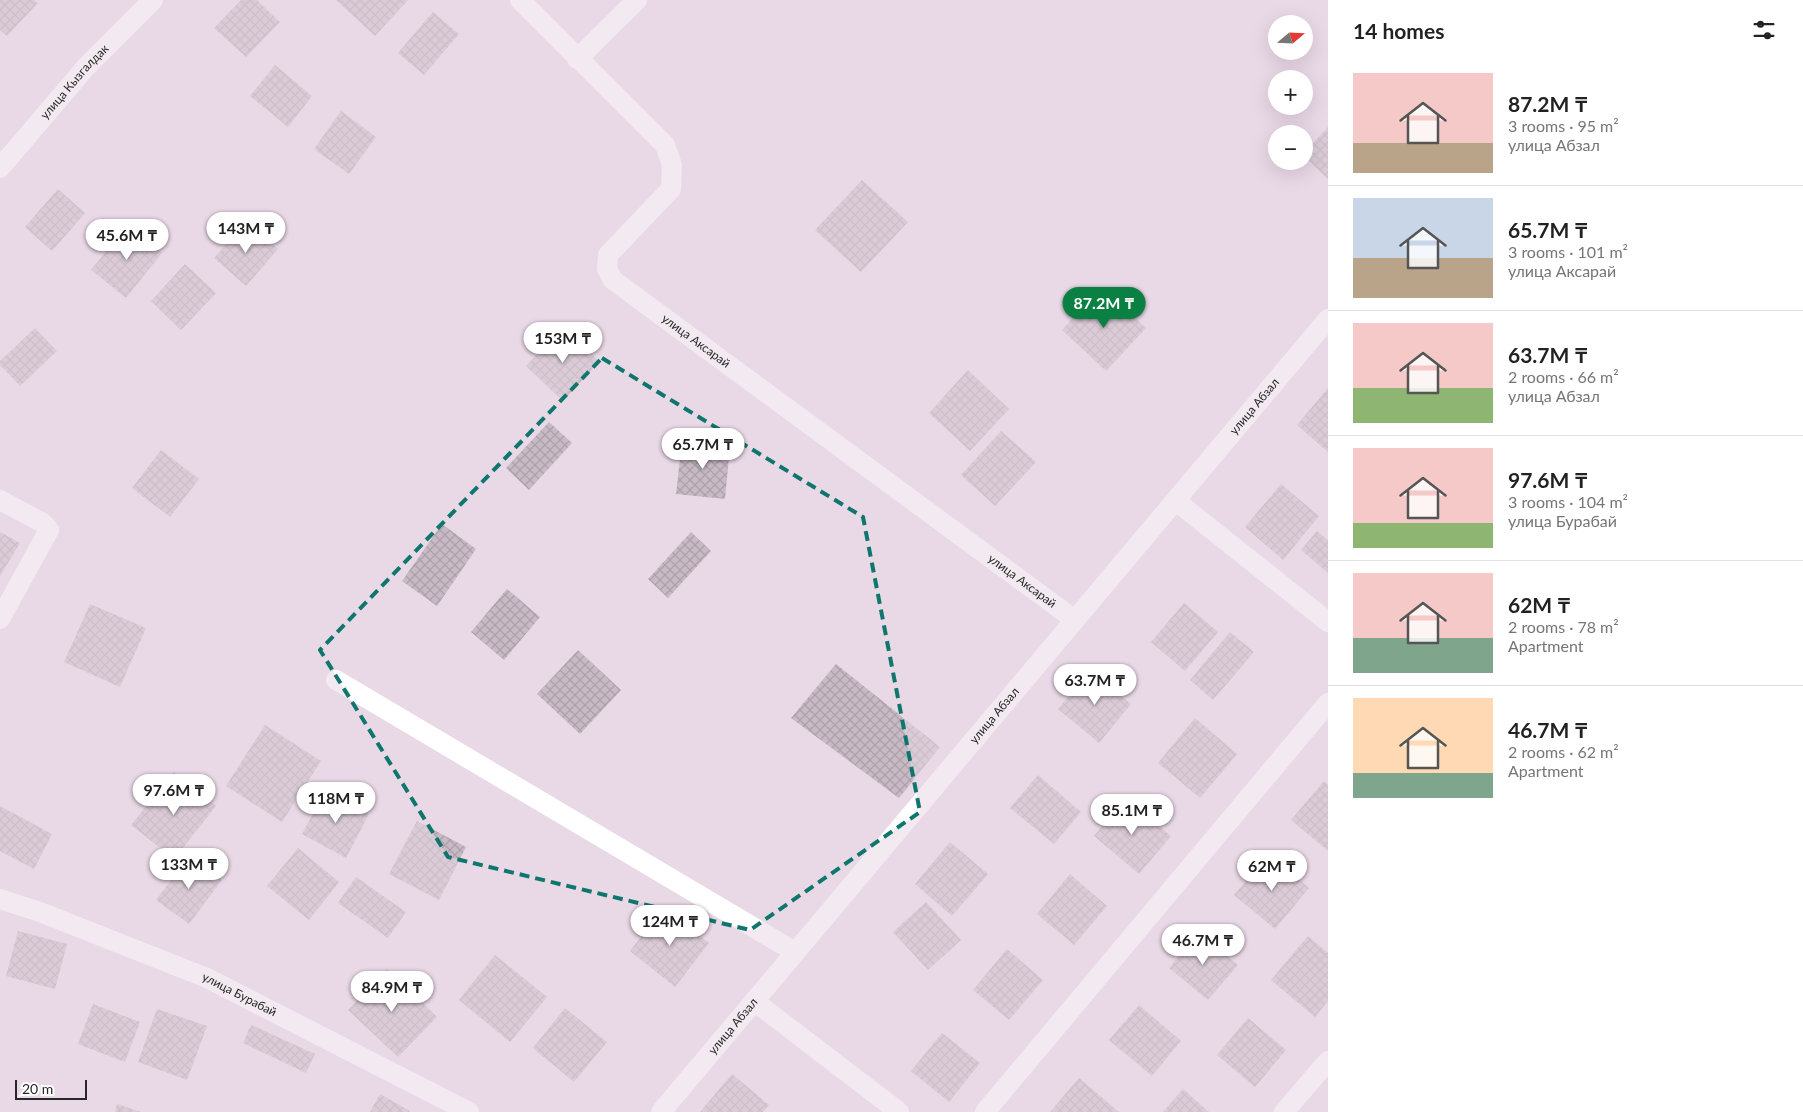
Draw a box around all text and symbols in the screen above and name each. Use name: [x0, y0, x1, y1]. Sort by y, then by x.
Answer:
north arrow: [1268, 15, 1312, 60]
map controls: [1268, 15, 1313, 170]
icon: filters: [1750, 16, 1778, 44]
text: 14 homes: [1353, 18, 1444, 43]
street label: улица Кызгалдак: [37, 40, 112, 122]
button: +: [1268, 70, 1313, 115]
text: 87.2M ₸: [1508, 91, 1588, 116]
icon: home: [1393, 93, 1453, 153]
text: 3 rooms · 95 m²: [1508, 116, 1619, 135]
button: −: [1268, 125, 1313, 170]
text: улица Абзал: [1508, 135, 1600, 154]
pin: 143M ₸: [205, 212, 287, 254]
text: 65.7M ₸: [1508, 217, 1588, 242]
pin: 45.6M ₸: [81, 218, 173, 261]
text: 143M ₸: [217, 218, 275, 237]
icon: home: [1393, 218, 1453, 278]
text: 45.6M ₸: [97, 225, 157, 244]
text: 3 rooms · 101 m²: [1508, 242, 1628, 261]
text: улица Аксарай: [1508, 261, 1616, 280]
pin: 87.2M ₸: [1058, 286, 1150, 329]
text: 87.2M ₸: [1074, 293, 1134, 312]
street label: улица Аксарай: [659, 310, 733, 371]
pin: 153M ₸: [522, 322, 604, 364]
text: 153M ₸: [534, 328, 592, 347]
text: 63.7M ₸: [1508, 342, 1588, 367]
icon: home: [1393, 343, 1453, 403]
text: 2 rooms · 66 m²: [1508, 367, 1619, 386]
street label: улица Абзал: [1226, 375, 1282, 437]
text: улица Абзал: [1508, 386, 1600, 405]
pin: 65.7M ₸: [657, 428, 749, 470]
text: 65.7M ₸: [673, 434, 733, 453]
text: 97.6M ₸: [1508, 467, 1588, 492]
icon: home: [1393, 468, 1453, 528]
text: 3 rooms · 104 m²: [1508, 492, 1628, 511]
text: улица Бурабай: [1508, 511, 1617, 530]
street label: улица Аксарай: [985, 551, 1060, 611]
text: 62M ₸: [1508, 592, 1571, 617]
icon: home: [1393, 593, 1453, 653]
text: 2 rooms · 78 m²: [1508, 617, 1619, 636]
text: Apartment: [1508, 636, 1583, 655]
pin: 63.7M ₸: [1049, 664, 1141, 706]
text: 63.7M ₸: [1065, 670, 1125, 689]
street label: улица Абзал: [966, 684, 1022, 746]
text: 46.7M ₸: [1508, 717, 1588, 742]
icon: home: [1393, 718, 1453, 778]
text: 2 rooms · 62 m²: [1508, 742, 1619, 761]
text: Apartment: [1508, 761, 1583, 780]
pin: 97.6M ₸: [128, 774, 220, 816]
text: 97.6M ₸: [144, 780, 204, 799]
pin: 118M ₸: [295, 782, 377, 824]
text: 118M ₸: [307, 788, 365, 807]
pin: 85.1M ₸: [1086, 794, 1178, 836]
text: 85.1M ₸: [1102, 800, 1162, 819]
pin: 133M ₸: [148, 848, 230, 890]
pin: 62M ₸: [1237, 850, 1307, 892]
text: 133M ₸: [160, 854, 218, 873]
text: 62M ₸: [1248, 856, 1296, 875]
pin: 124M ₸: [629, 904, 711, 947]
text: 124M ₸: [641, 911, 699, 930]
pin: 46.7M ₸: [1157, 924, 1249, 966]
text: 46.7M ₸: [1173, 930, 1233, 949]
street label: улица Бурабай: [200, 969, 280, 1019]
pin: 84.9M ₸: [346, 970, 438, 1013]
text: 84.9M ₸: [362, 977, 422, 996]
street label: улица Абзал: [705, 995, 761, 1057]
scale bar: [15, 1077, 88, 1100]
text: 20 m: [22, 1080, 53, 1097]

